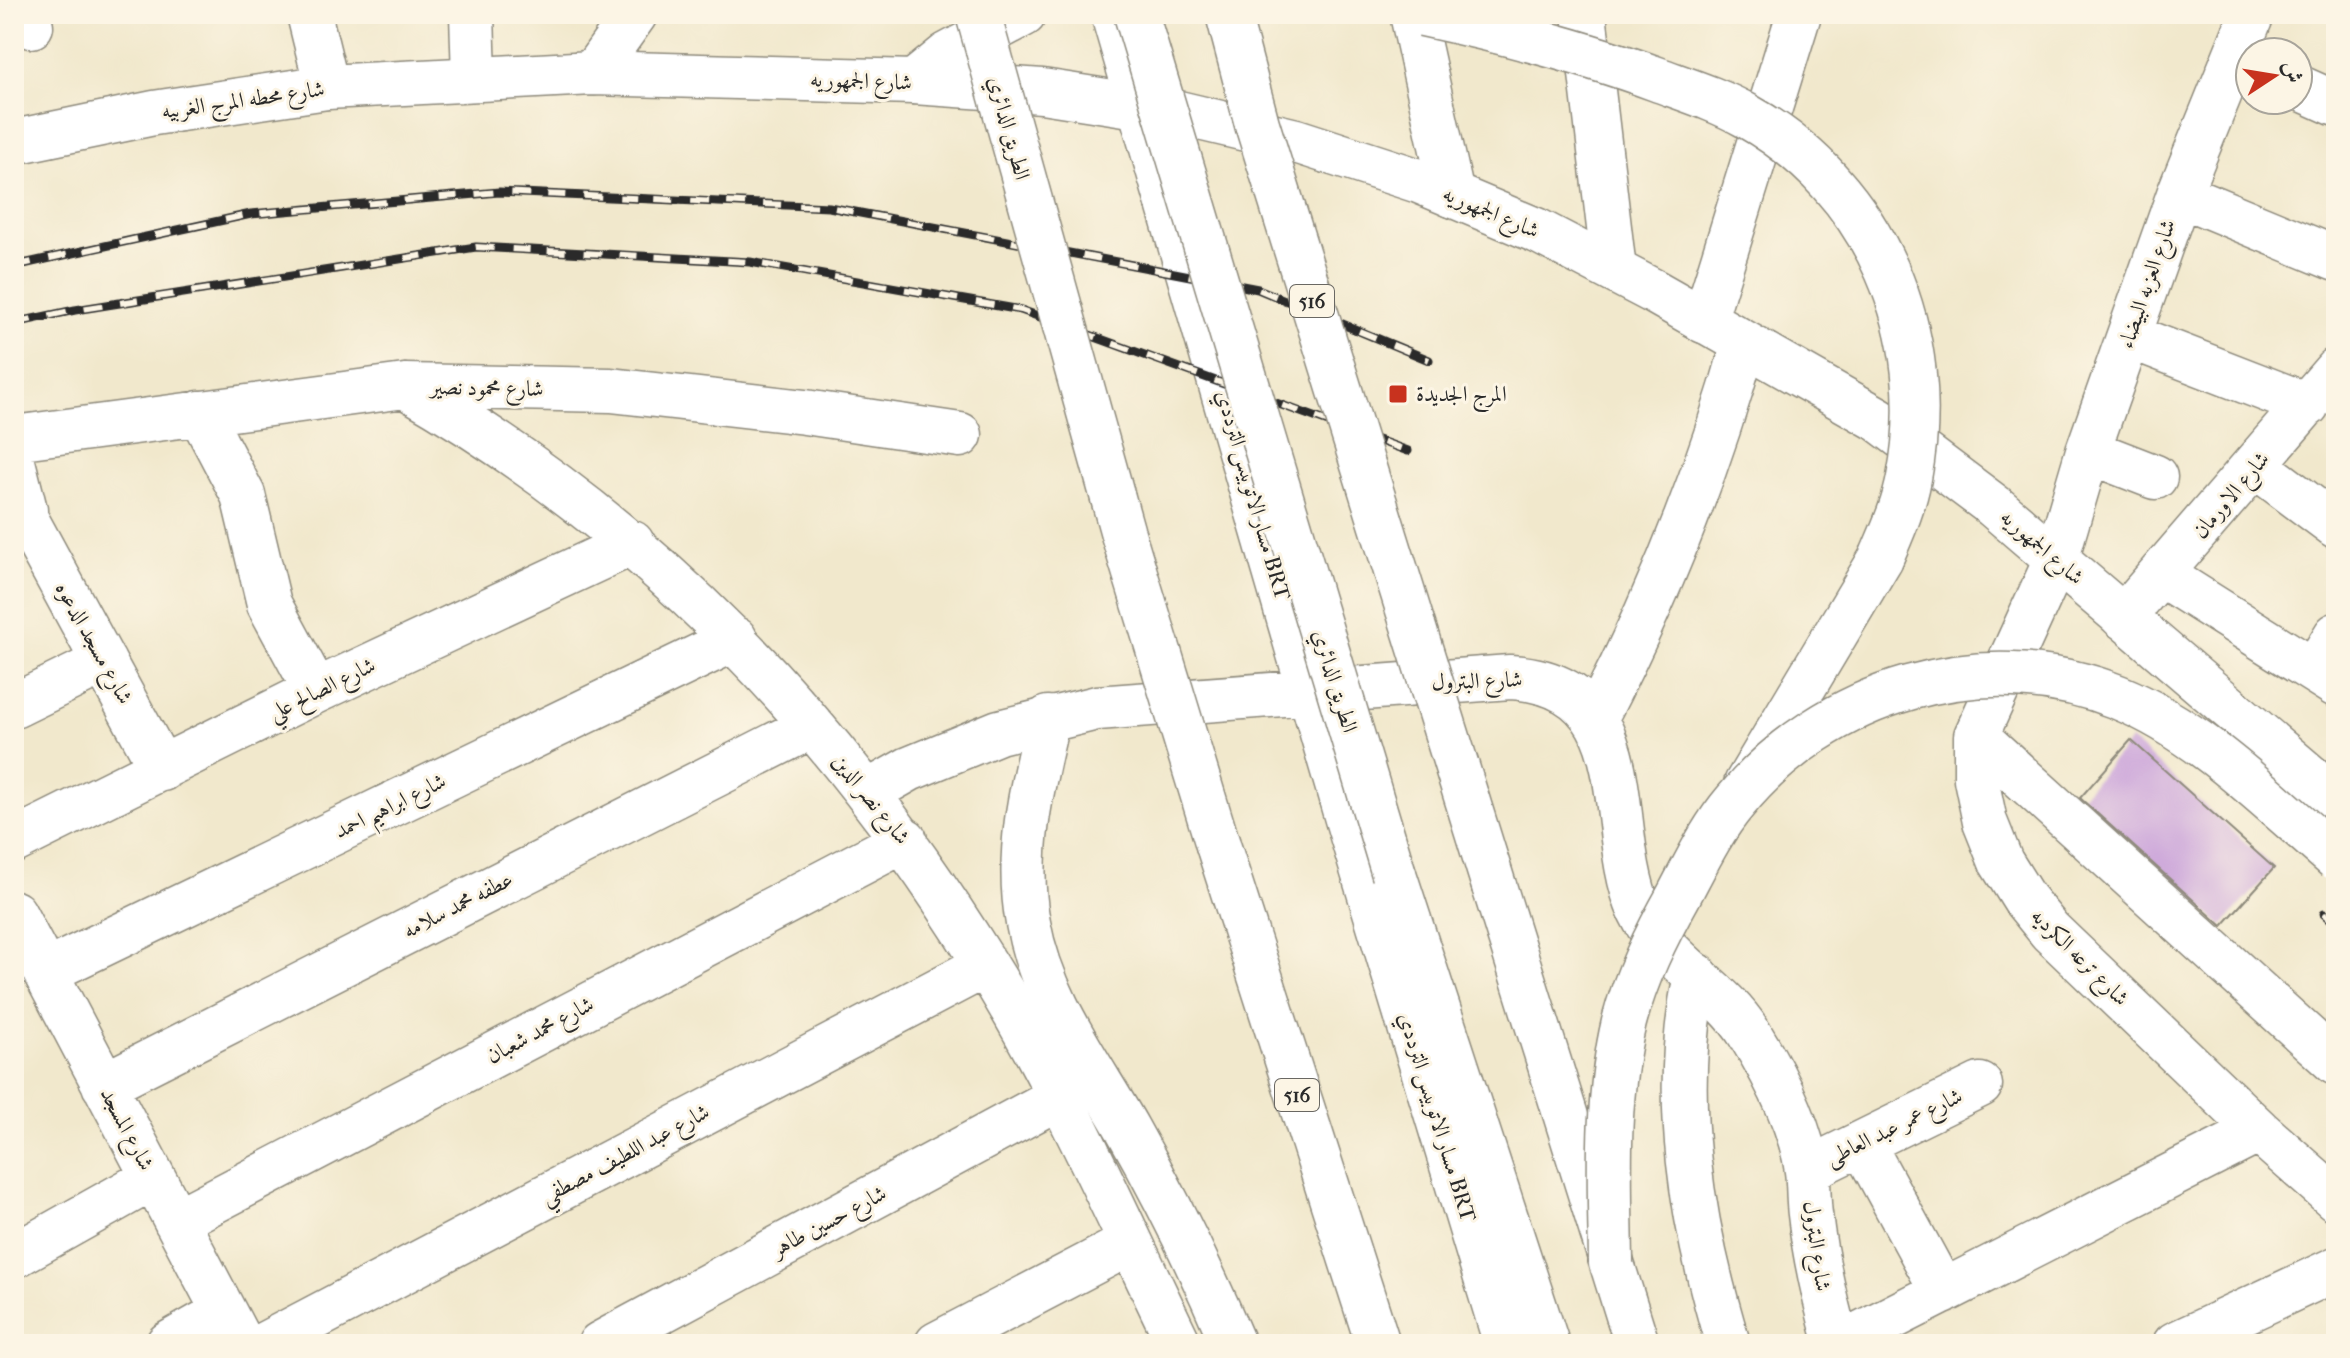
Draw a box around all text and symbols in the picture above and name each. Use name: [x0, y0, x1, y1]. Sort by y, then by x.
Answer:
north arrow: [2234, 36, 2314, 116]
text: ش: [2278, 59, 2308, 85]
street label: شارع الجمهوريه: [809, 66, 912, 101]
street label: الطريق الدائري: [979, 73, 1035, 184]
street label: شارع محطه المرج الغربيه: [160, 76, 327, 130]
street label: شارع الجمهوريه: [1437, 180, 1543, 249]
street label: شارع العزبه البيضاء: [2113, 216, 2186, 354]
road number: 516: [1290, 285, 1334, 317]
street label: شارع محمود نصير: [428, 374, 544, 407]
place label: المرج الجديدة: [1416, 381, 1507, 413]
marker: المرج الجديدة: [1387, 383, 1409, 405]
street label: مسار الاتوبيس الترددي BRT: [1207, 387, 1296, 605]
street label: شارع الاورمان: [2187, 446, 2279, 547]
street label: شارع الجمهوريه: [1992, 504, 2089, 594]
street label: شارع مسجد الدعوه: [45, 577, 138, 711]
street label: الطريق الدائري: [1303, 626, 1363, 737]
street label: شارع الصالح علي: [264, 652, 383, 733]
street label: شارع البترول: [1431, 666, 1523, 701]
street label: شارع نصر الدين: [823, 748, 916, 853]
street label: شارع ابراهيم احمد: [330, 768, 454, 851]
street label: عطفه محمد سلامه: [399, 866, 517, 944]
street label: شارع ترعه الكرديه: [2022, 903, 2134, 1015]
street label: شارع محمد شعبان: [482, 991, 600, 1073]
street label: مسار الاتوبيس الترددي BRT: [1389, 1009, 1482, 1227]
road number: 516: [1275, 1079, 1319, 1111]
street label: شارع المسجد: [90, 1083, 160, 1177]
street label: شارع عمر عبد العاطى: [1821, 1083, 1969, 1176]
street label: شارع عبد اللطيف مصطفي: [536, 1098, 718, 1217]
street label: شارع حسين طاهر: [765, 1180, 893, 1267]
street label: شارع البترول: [1793, 1199, 1836, 1294]

